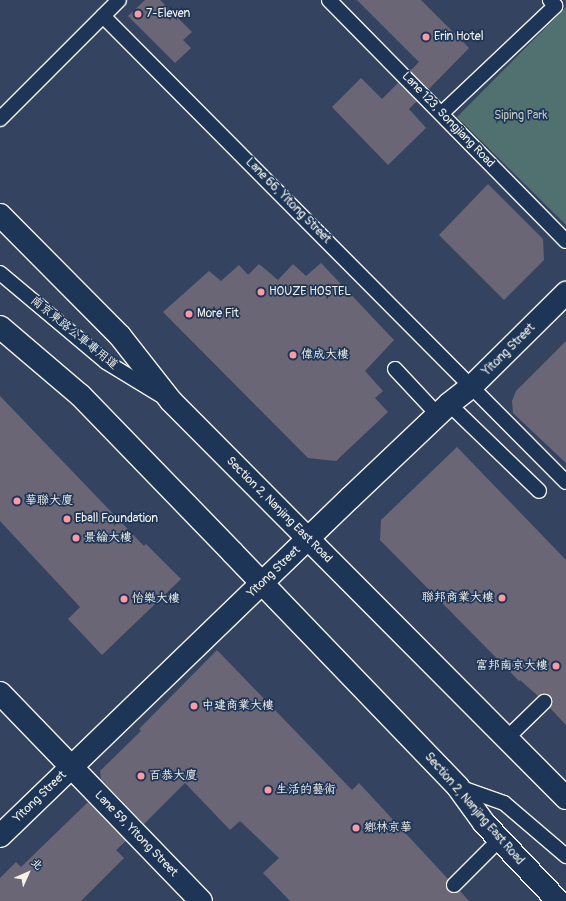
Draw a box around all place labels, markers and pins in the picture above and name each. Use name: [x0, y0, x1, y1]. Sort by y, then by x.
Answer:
place label: 7-Eleven: [146, 7, 190, 21]
marker: 7-Eleven: [133, 9, 143, 19]
place label: Erin Hotel: [434, 30, 484, 44]
marker: Erin Hotel: [421, 32, 431, 42]
place label: HOUZE HOSTEL: [269, 285, 351, 299]
marker: HOUZE HOSTEL: [256, 287, 266, 297]
place label: More Fit: [197, 307, 239, 321]
marker: More Fit: [184, 309, 194, 319]
place label: 偉成大樓: [301, 348, 349, 362]
marker: 偉成大樓: [288, 350, 298, 360]
place label: 華聯大廈: [25, 494, 73, 508]
marker: 華聯大廈: [12, 496, 22, 506]
place label: Eball Foundation: [75, 512, 158, 526]
marker: Eball Foundation: [62, 514, 72, 524]
place label: 景綸大樓: [84, 531, 132, 545]
marker: 景綸大樓: [71, 533, 81, 543]
place label: 聯邦商業大樓: [422, 591, 494, 605]
place label: 怡樂大樓: [132, 592, 180, 606]
marker: 聯邦商業大樓: [497, 593, 507, 603]
marker: 怡樂大樓: [119, 594, 129, 604]
place label: 富邦南京大樓: [476, 659, 548, 673]
marker: 富邦南京大樓: [551, 661, 561, 671]
place label: 中建商業大樓: [202, 699, 274, 713]
marker: 中建商業大樓: [189, 701, 199, 711]
place label: 百恭大廈: [149, 769, 197, 783]
marker: 百恭大廈: [136, 771, 146, 781]
place label: 生活的藝術: [276, 783, 336, 797]
marker: 生活的藝術: [263, 785, 273, 795]
place label: 鄉林京華: [364, 821, 412, 835]
marker: 鄉林京華: [351, 823, 361, 833]

